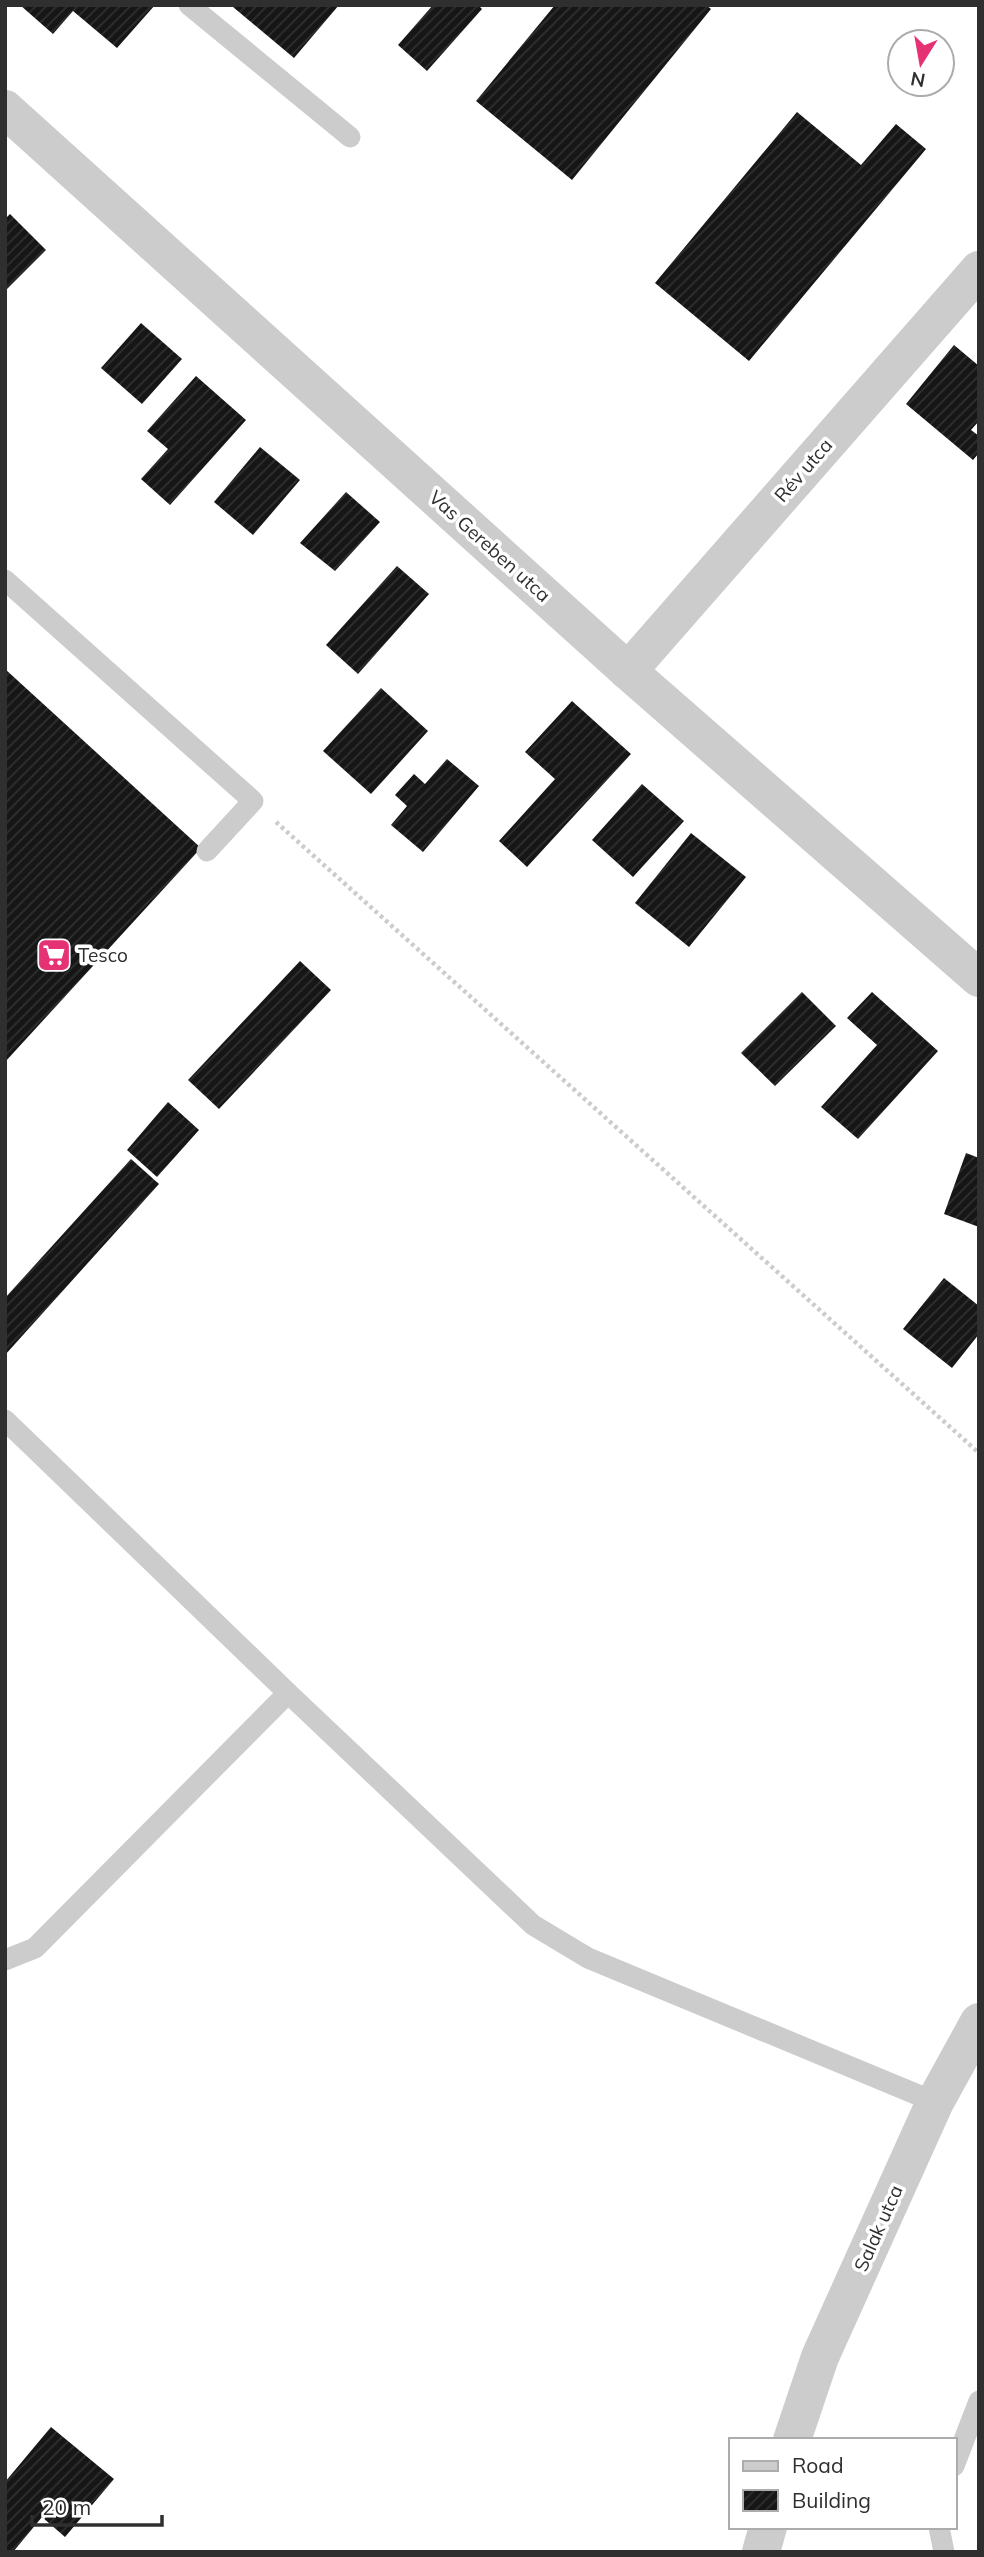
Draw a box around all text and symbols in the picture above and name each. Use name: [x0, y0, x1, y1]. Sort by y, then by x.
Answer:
north arrow: [886, 28, 956, 98]
text: N: [908, 67, 927, 93]
street label: Rév utca: [769, 433, 837, 507]
street label: Vas Gereben utca: [424, 485, 556, 607]
supermarket icon: Tesco: [35, 936, 73, 974]
place label: Tesco: [78, 943, 128, 967]
street label: Salak utca: [848, 2181, 908, 2275]
legend: [729, 2438, 956, 2529]
text: Road: [792, 2452, 843, 2478]
scale bar: [32, 2484, 161, 2528]
text: Building: [792, 2487, 871, 2513]
text: 20 m: [42, 2494, 91, 2520]

